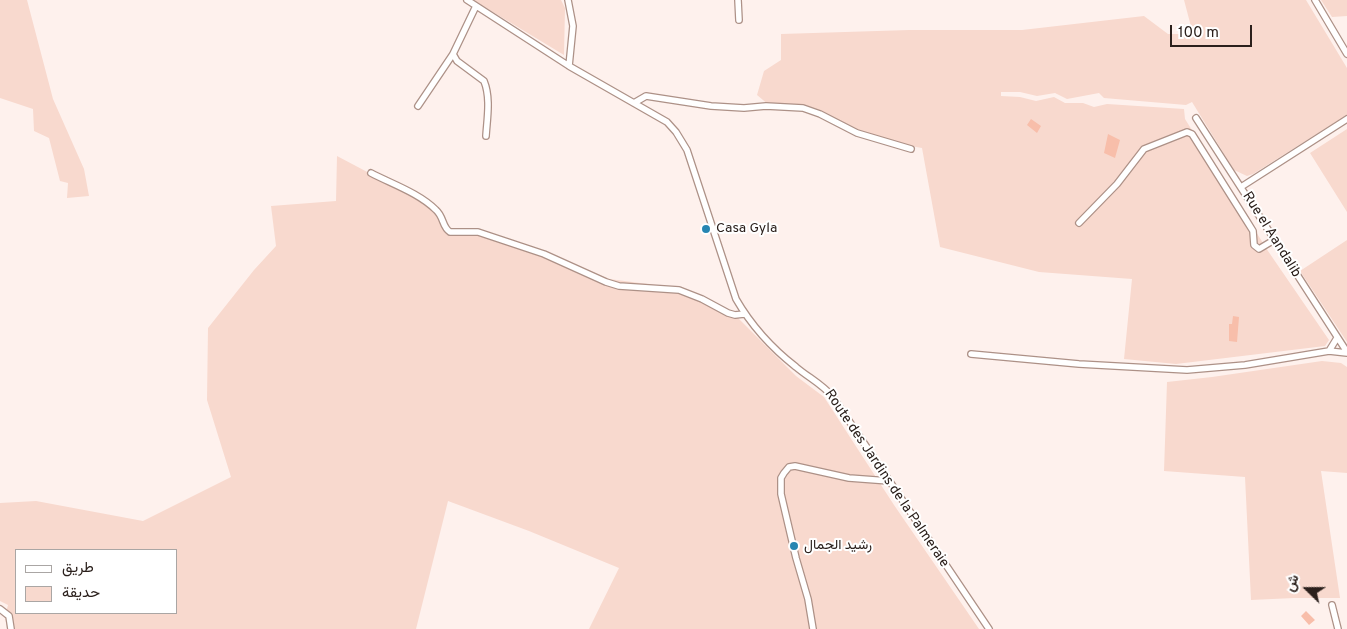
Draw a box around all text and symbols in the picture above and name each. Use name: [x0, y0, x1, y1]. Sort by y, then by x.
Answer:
scale bar: [1172, 15, 1254, 47]
text: 100 m: [1178, 24, 1219, 43]
street label: Rue el Aandalib: [1238, 189, 1304, 281]
place label: Casa Gyla: [716, 221, 777, 237]
marker: Casa Gyla: [700, 223, 712, 235]
street label: Route des Jardins de la Palmeraie: [820, 387, 952, 571]
place label: رشيد الجمال: [804, 538, 872, 554]
marker: رشيد الجمال: [788, 540, 800, 552]
legend: [15, 549, 178, 614]
text: طريق: [62, 559, 94, 578]
north arrow: [1282, 564, 1332, 614]
text: ش: [1282, 572, 1304, 594]
text: حديقة: [62, 584, 100, 603]

